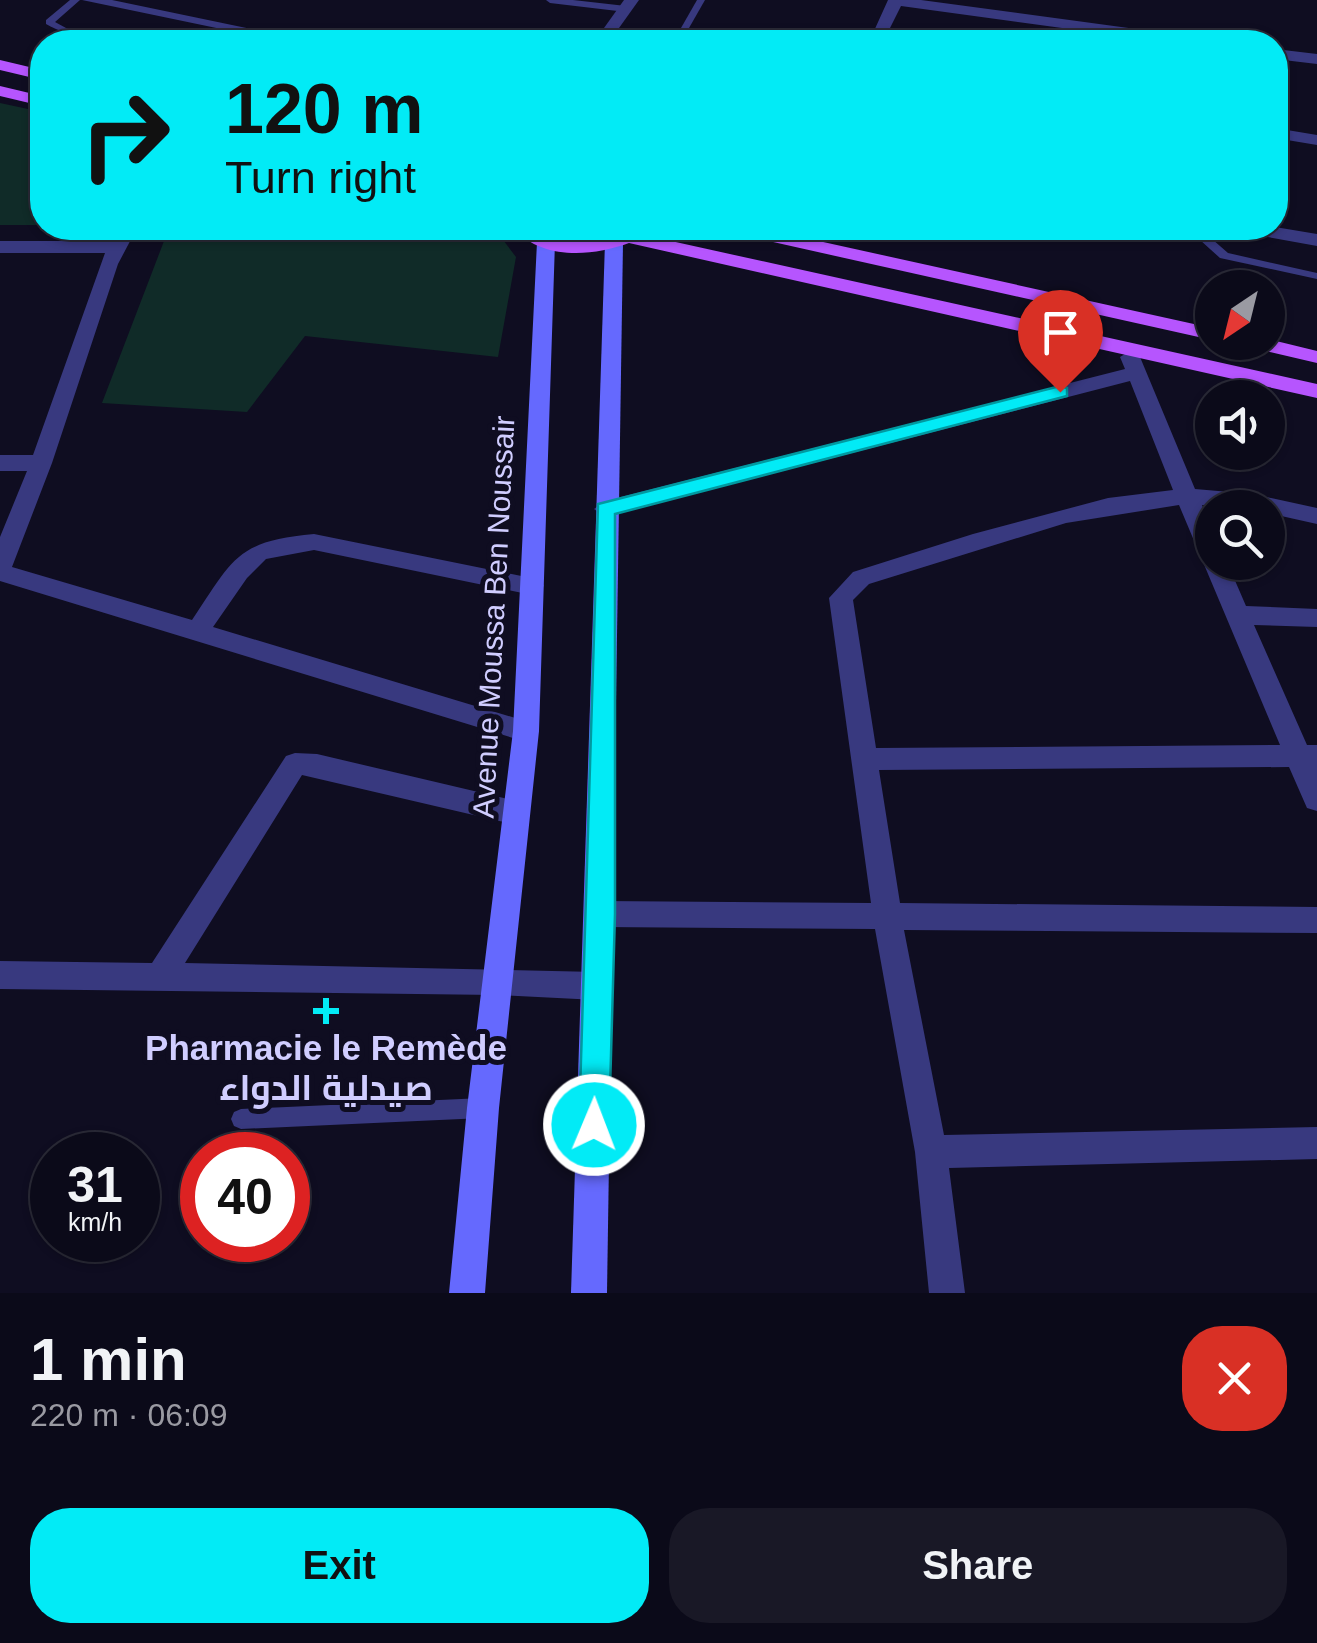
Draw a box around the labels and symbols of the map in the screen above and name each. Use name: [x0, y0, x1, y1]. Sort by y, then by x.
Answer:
north arrow: [1195, 270, 1285, 360]
pin: [1018, 290, 1103, 393]
street label: Avenue Moussa Ben Noussair: [466, 415, 521, 819]
marker: Pharmacie le Remède صيدلية الدواء: [315, 1000, 337, 1022]
place label: Pharmacie le Remède صيدلية الدواء: [145, 1028, 507, 1109]
position arrow: [542, 1073, 646, 1177]
speed limit sign: 40: [180, 1132, 310, 1262]

